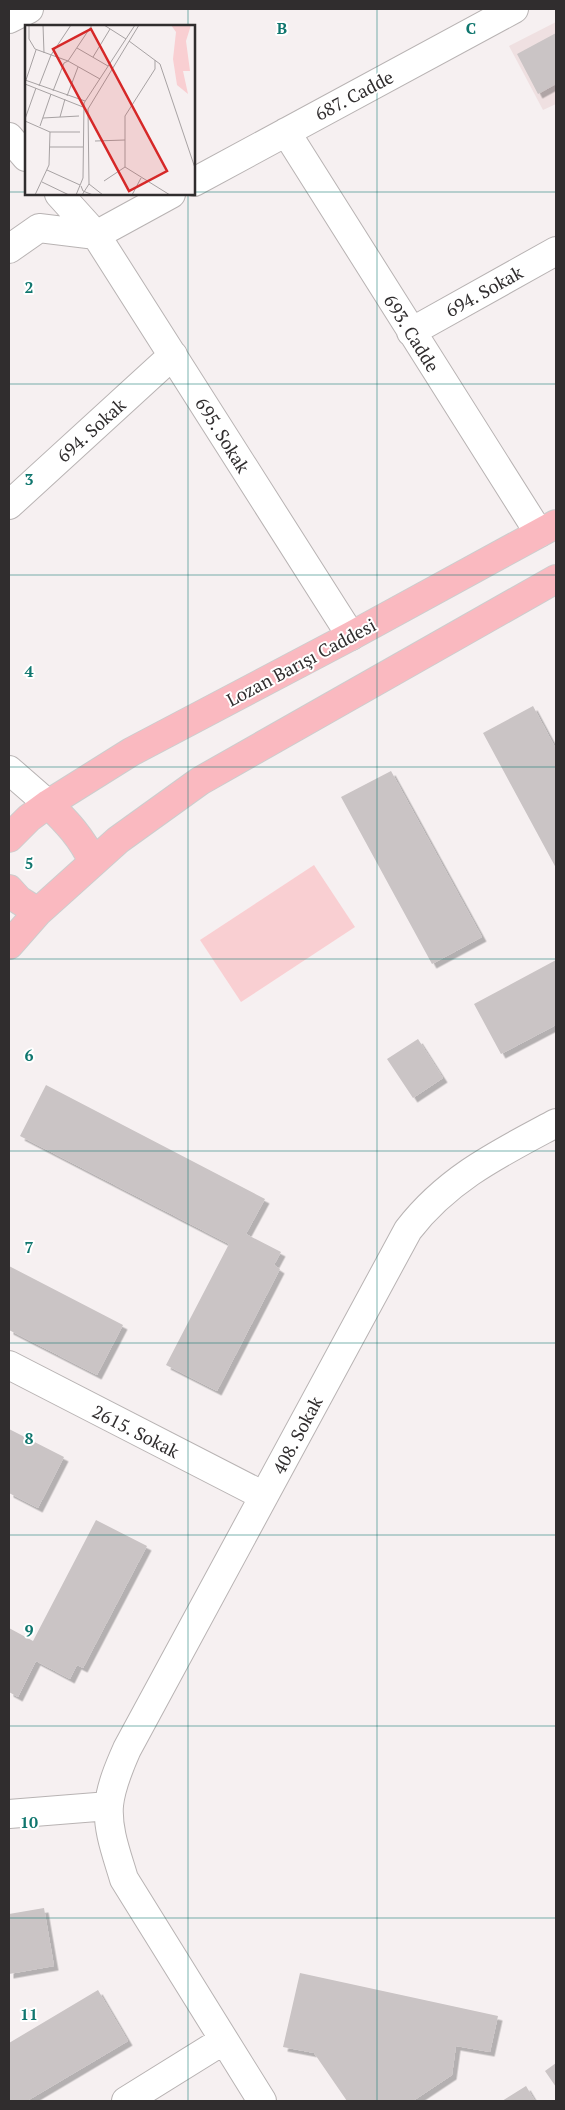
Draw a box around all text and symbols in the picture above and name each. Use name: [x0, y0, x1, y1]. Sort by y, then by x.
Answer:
text: B: [277, 17, 287, 39]
text: C: [466, 17, 476, 39]
inset map: [25, 25, 195, 195]
street label: 687. Cadde: [311, 64, 397, 126]
street label: 694. Sokak: [441, 260, 527, 322]
text: 2: [24, 276, 34, 298]
street label: 693. Cadde: [379, 290, 445, 376]
street label: 694. Sokak: [51, 392, 131, 467]
street label: 695. Sokak: [190, 393, 256, 478]
text: 3: [24, 468, 34, 490]
street label: Lozan Barışı Caddesi: [222, 612, 380, 712]
text: 4: [24, 660, 34, 682]
text: 5: [24, 852, 34, 874]
text: 6: [24, 1044, 34, 1066]
text: 7: [24, 1236, 34, 1258]
street label: 408. Sokak: [267, 1391, 328, 1478]
street label: 2615. Sokak: [89, 1399, 184, 1463]
text: 8: [24, 1427, 34, 1449]
text: 9: [24, 1619, 34, 1641]
text: 10: [20, 1811, 38, 1833]
text: 11: [20, 2003, 38, 2025]

